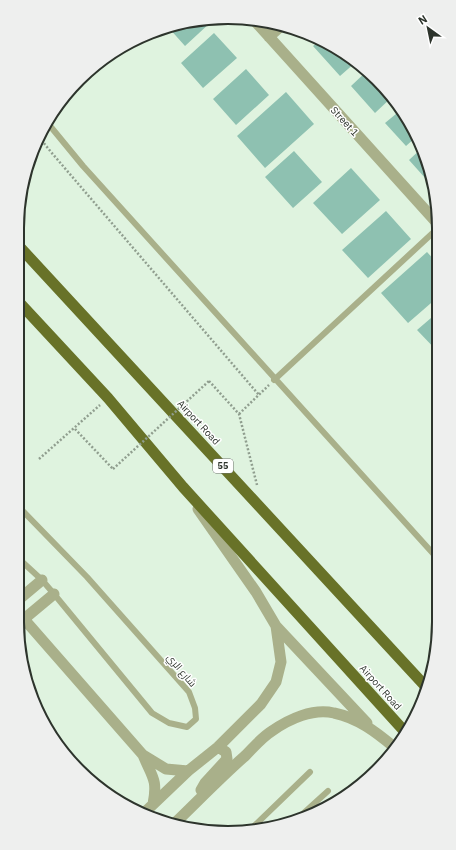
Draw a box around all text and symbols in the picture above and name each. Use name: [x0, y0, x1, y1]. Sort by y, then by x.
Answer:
north arrow: [408, 8, 448, 48]
text: N: [415, 12, 430, 28]
street label: Street 1: [328, 104, 361, 139]
street label: Airport Road: [175, 397, 223, 447]
road number: 55: [213, 459, 233, 473]
street label: شارع الري: [163, 651, 199, 690]
street label: Airport Road: [357, 662, 404, 713]

